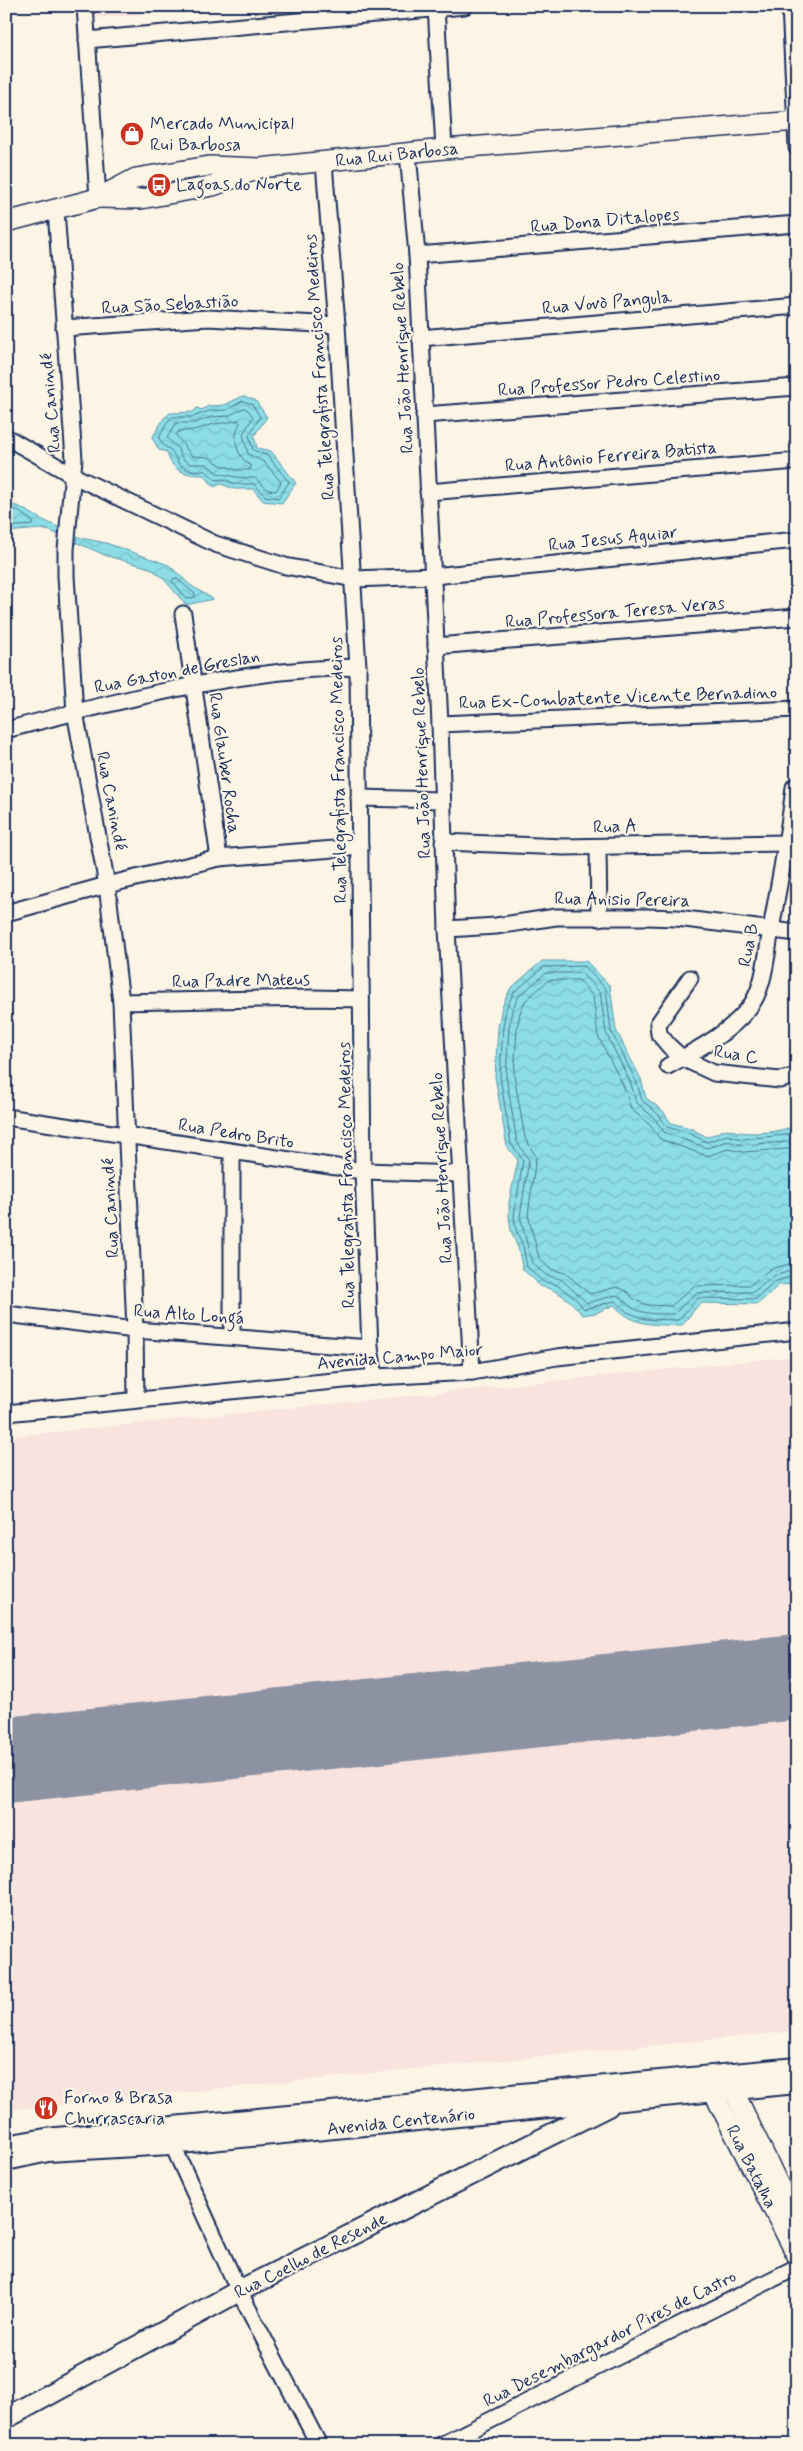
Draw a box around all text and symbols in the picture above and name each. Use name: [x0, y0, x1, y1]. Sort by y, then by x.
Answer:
place label: Mercado Municipal Rui Barbosa: [150, 112, 294, 157]
shop icon: Mercado Municipal Rui Barbosa: [119, 121, 145, 147]
street label: Rua Rui Barbosa: [334, 137, 460, 173]
bus stop icon: Lagoas do Norte: [146, 172, 172, 198]
place label: Lagoas do Norte: [176, 173, 302, 199]
street label: Rua Dona Ditalopes: [530, 203, 681, 239]
street label: Rua Telegrafista Francisco Medeiros: [299, 233, 342, 501]
street label: Rua João Henrique Rebelo: [386, 262, 420, 454]
street label: Rua Vovò Pangula: [541, 285, 673, 322]
street label: Rua São Sebastião: [101, 289, 239, 321]
street label: Rua Canindé: [35, 352, 67, 454]
street label: Rua Professor Pedro Celestino: [497, 363, 721, 403]
street label: Rua Antônio Ferreira Batista: [504, 436, 718, 478]
street label: Rua Jesus Aguiar: [547, 520, 679, 558]
street label: Rua Professora Teresa Veras: [504, 591, 726, 635]
street label: Rua Telegrafista Francisco Medeiros: [325, 636, 354, 904]
street label: Rua Gaston de Greslan: [92, 644, 262, 700]
street label: Rua João Henrique Rebelo: [407, 667, 437, 859]
street label: Rua Ex-Combatente Vicente Bernadino: [459, 680, 777, 716]
street label: Rua Glauber Rocha: [202, 691, 246, 835]
street label: Rua Canindé: [90, 749, 132, 853]
street label: Rua A: [593, 814, 637, 840]
street label: Rua Anisio Pereira: [554, 887, 690, 913]
street label: Rua B: [733, 921, 765, 969]
street label: Rua Padre Mateus: [172, 968, 310, 994]
street label: Rua C: [712, 1040, 760, 1070]
street label: Rua Telegrafista Francisco Medeiros: [333, 1041, 362, 1309]
street label: Rua João Henrique Rebelo: [425, 1072, 459, 1264]
street label: Rua Pedro Brito: [176, 1113, 296, 1155]
street label: Rua Canindé: [96, 1157, 126, 1259]
street label: Rua Alto Longá: [133, 1299, 245, 1333]
street label: Avenida Campo Maior: [316, 1338, 484, 1376]
place label: Forno & Brasa Churrascaria: [64, 2086, 173, 2131]
restaurant icon: Forno & Brasa Churrascaria: [33, 2095, 59, 2121]
street label: Avenida Centenário: [326, 2102, 476, 2142]
street label: Rua Batalha: [720, 2121, 782, 2213]
street label: Rua Coelho de Resende: [230, 2207, 392, 2305]
street label: Rua Desembargardor Pires de Castro: [479, 2265, 741, 2414]

